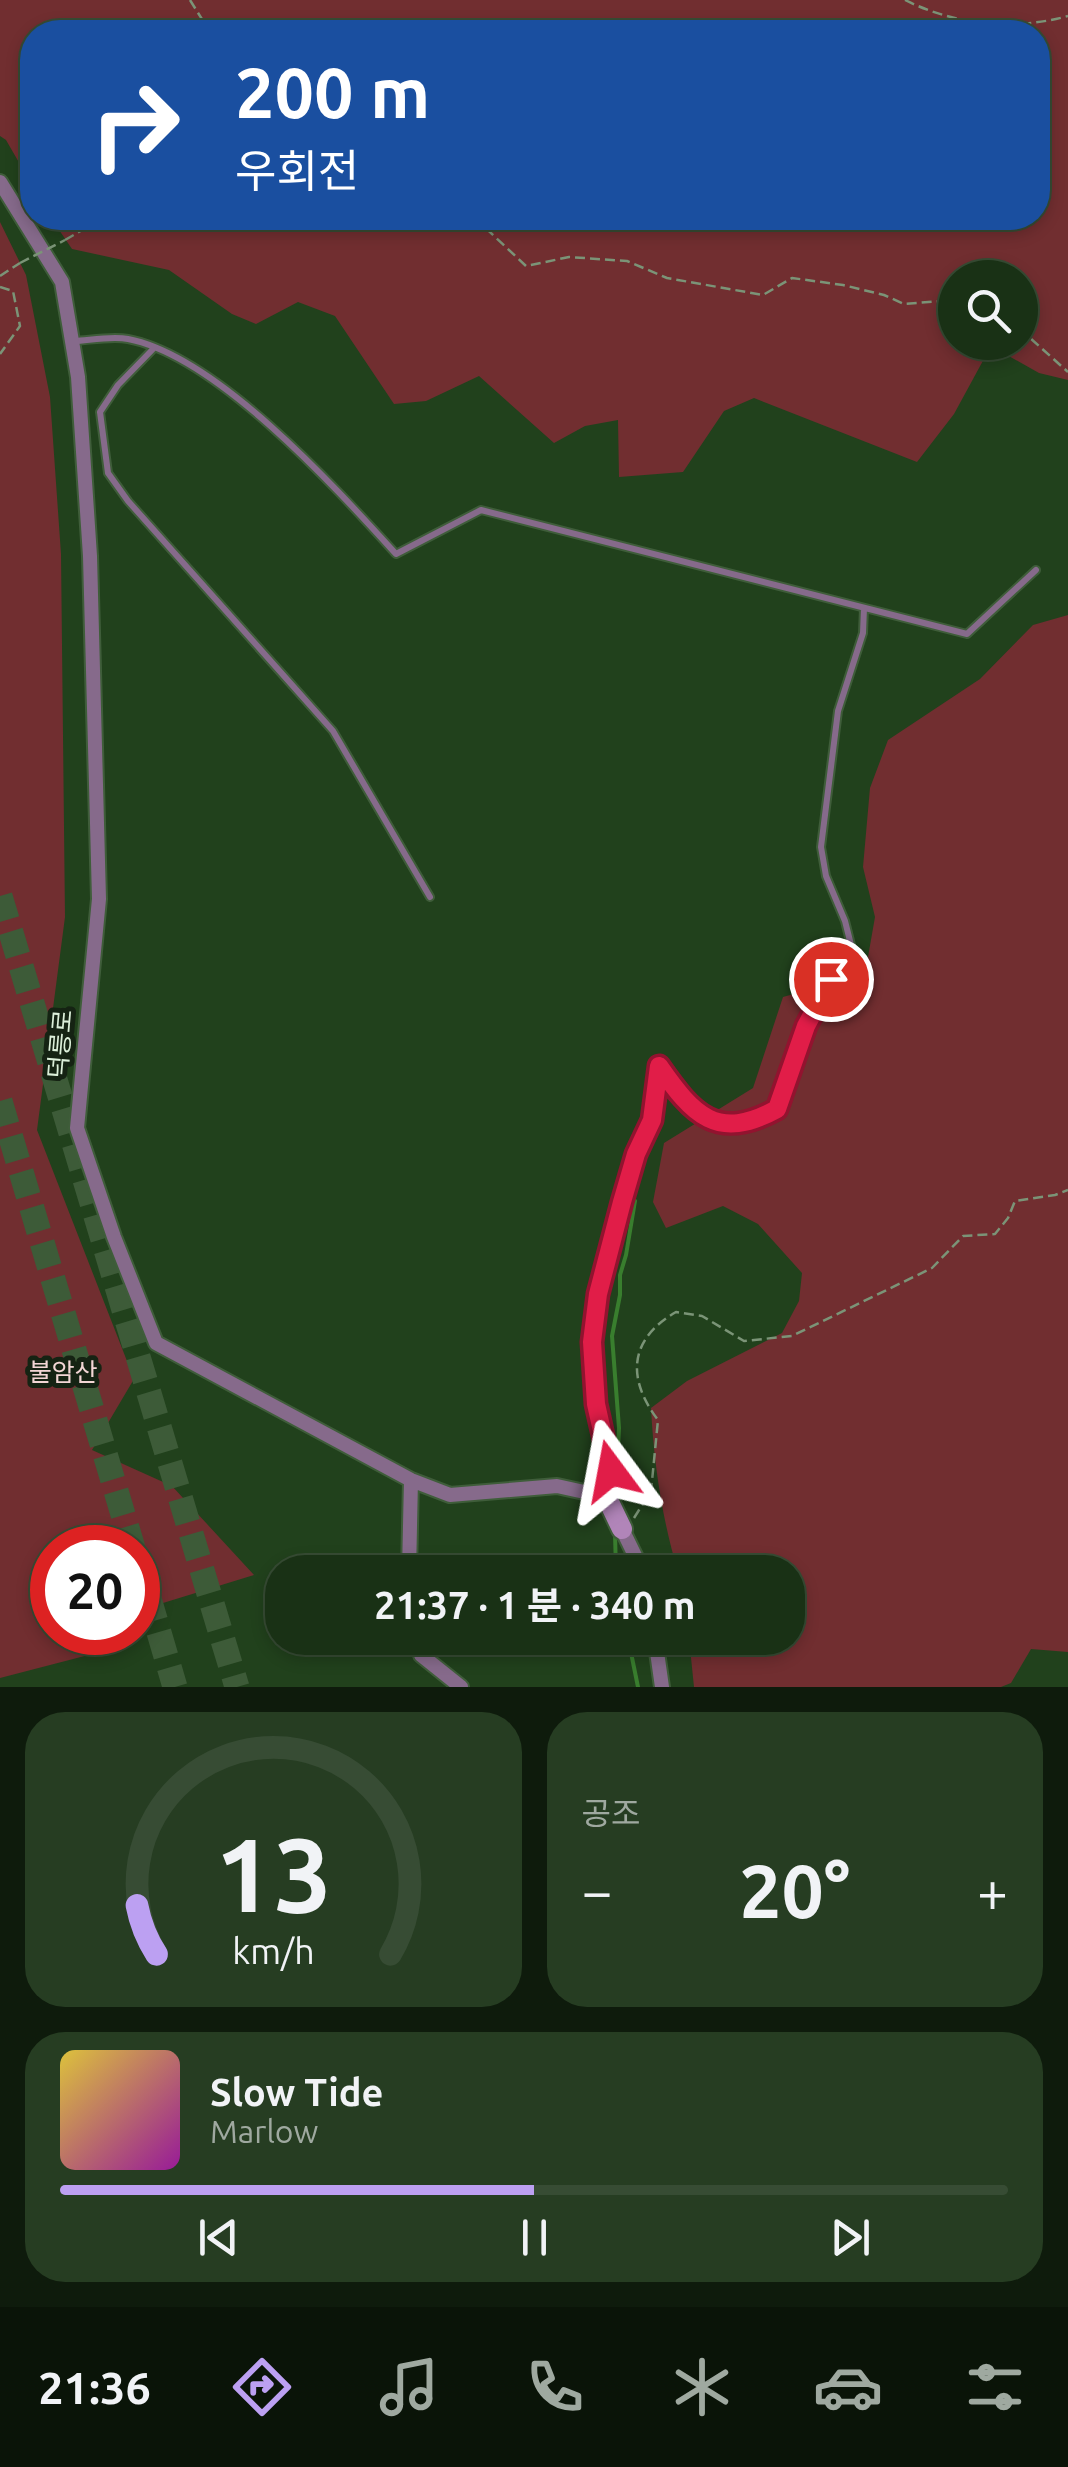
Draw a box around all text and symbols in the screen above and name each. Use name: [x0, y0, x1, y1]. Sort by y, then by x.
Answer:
text: 200 m: [235, 53, 430, 131]
icon: right: [70, 60, 200, 190]
text: 우회전: [235, 145, 359, 196]
map controls: [938, 260, 1038, 360]
button: search: [938, 260, 1038, 360]
pin: [789, 937, 874, 1022]
icon: arrive: [804, 952, 859, 1007]
street label: 덕릉로: [43, 1008, 77, 1080]
park label: 불암산: [28, 1358, 98, 1386]
position arrow: [559, 1419, 663, 1523]
speed limit sign: 20: [30, 1525, 160, 1655]
text: 21:37 · 1 분 · 340 m: [374, 1584, 696, 1626]
text: 공조: [582, 1795, 640, 1831]
text: 13: [215, 1815, 332, 1932]
text: 20°: [739, 1848, 850, 1932]
text: −: [582, 1860, 613, 1921]
text: +: [977, 1860, 1008, 1921]
text: km/h: [232, 1931, 315, 1971]
text: Slow Tide: [210, 2071, 383, 2113]
text: Marlow: [210, 2113, 318, 2149]
icon: previous: [191, 2210, 246, 2265]
icon: pause: [507, 2210, 562, 2265]
icon: next: [823, 2210, 878, 2265]
icon: directions: [227, 2352, 297, 2422]
icon: music: [374, 2352, 444, 2422]
icon: phone: [520, 2352, 590, 2422]
icon: climate: [667, 2352, 737, 2422]
icon: car: [813, 2352, 883, 2422]
icon: filters: [960, 2352, 1030, 2422]
text: 21:36: [38, 2362, 151, 2413]

